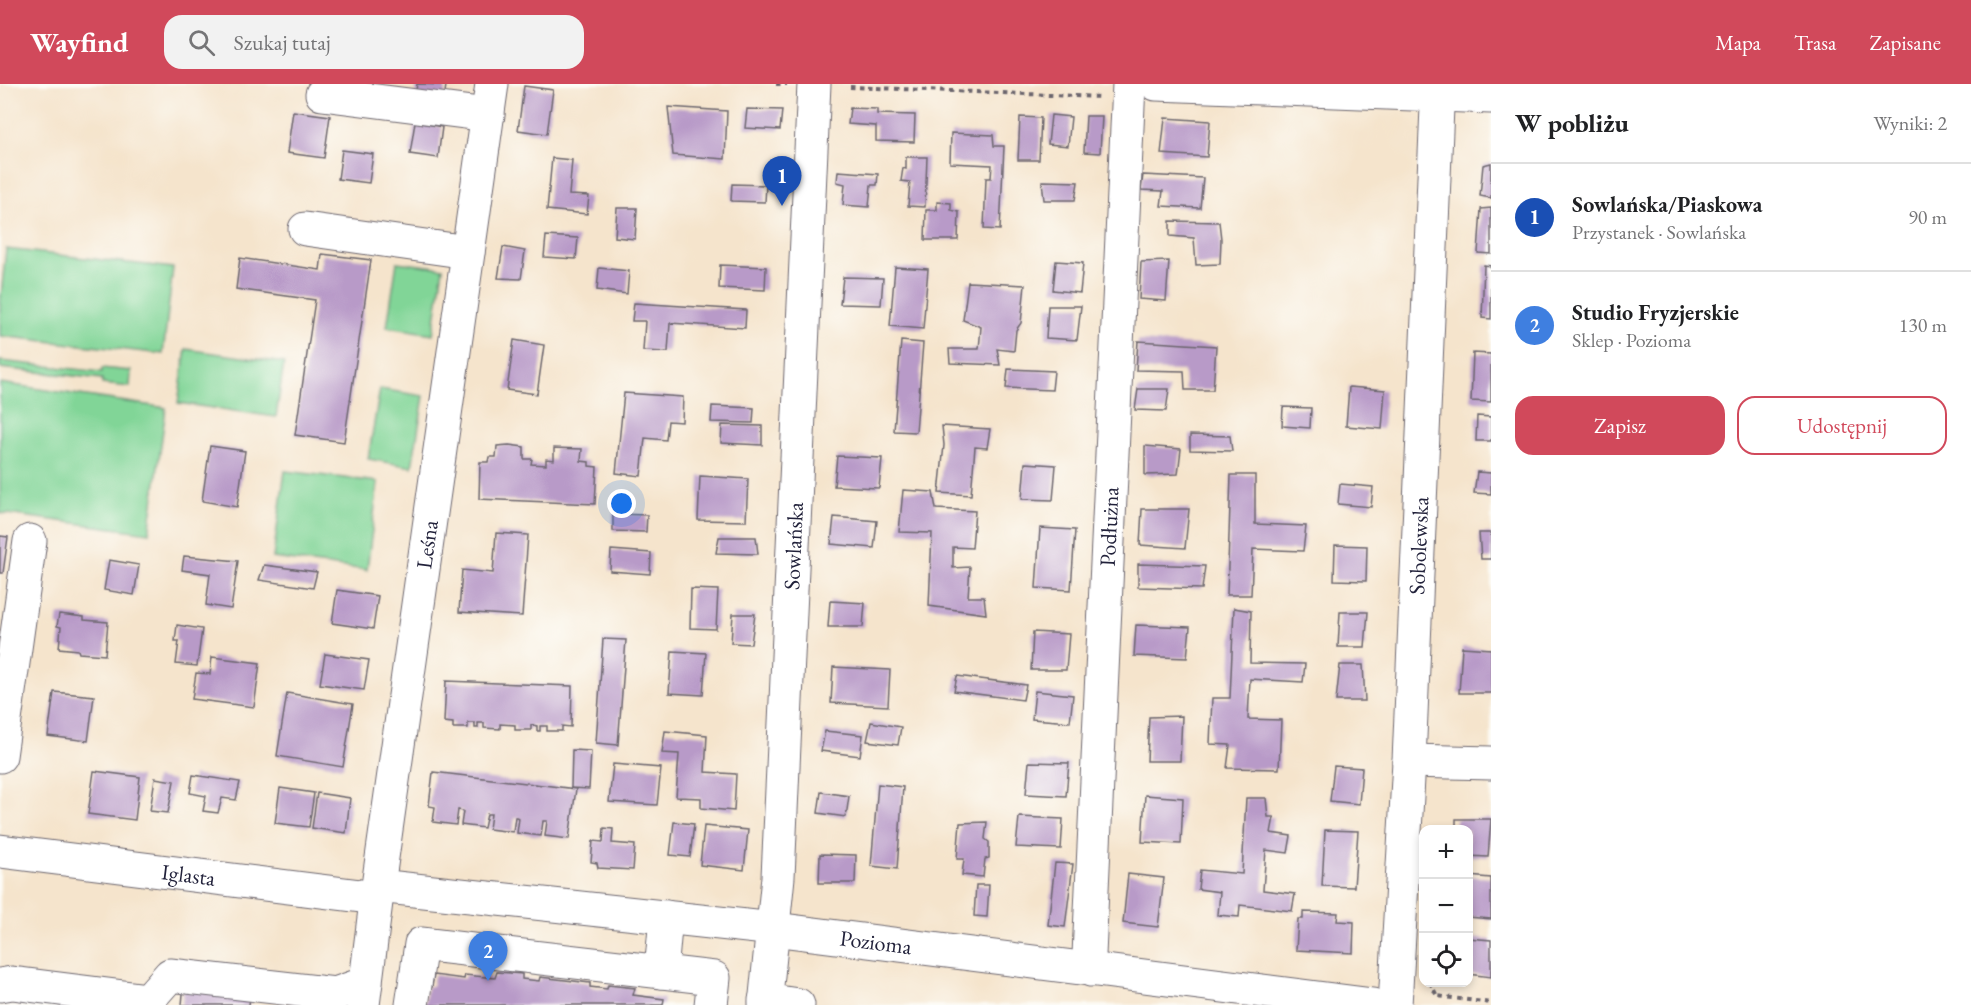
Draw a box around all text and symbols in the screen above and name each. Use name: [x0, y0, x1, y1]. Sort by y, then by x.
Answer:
search box: [164, 15, 584, 69]
text: Wayfind: [30, 24, 128, 60]
icon: search: [185, 26, 218, 59]
text: Szukaj tutaj: [233, 28, 331, 57]
text: Mapa: [1715, 29, 1761, 56]
text: Trasa: [1794, 29, 1836, 56]
text: Zapisane: [1869, 29, 1941, 56]
text: W pobliżu: [1515, 106, 1629, 140]
text: Wyniki: 2: [1874, 110, 1947, 136]
pin: 1: [762, 156, 802, 206]
text: Sowlańska/Piaskowa: [1572, 190, 1762, 219]
text: 1: [1529, 204, 1540, 230]
text: 90 m: [1908, 204, 1947, 230]
text: Przystanek · Sowlańska: [1572, 219, 1746, 245]
text: Studio Fryzjerskie: [1572, 298, 1739, 327]
text: 2: [1529, 312, 1540, 338]
text: 130 m: [1899, 312, 1947, 338]
text: Sklep · Pozioma: [1572, 327, 1691, 353]
button: Zapisz: [1515, 396, 1725, 455]
button: Udostępnij: [1737, 396, 1947, 455]
street label: Podłużna: [1092, 486, 1125, 567]
your location: [607, 489, 636, 518]
street label: Sobolewska: [1402, 496, 1435, 595]
street label: Sowlańska: [777, 501, 810, 591]
street label: Leśna: [409, 518, 444, 571]
map controls: [1419, 825, 1473, 987]
button: +: [1419, 825, 1473, 879]
street label: Iglasta: [160, 857, 217, 892]
button: −: [1419, 879, 1473, 933]
street label: Pozioma: [838, 923, 914, 961]
pin: 2: [468, 932, 508, 981]
button: locate: [1419, 933, 1473, 987]

